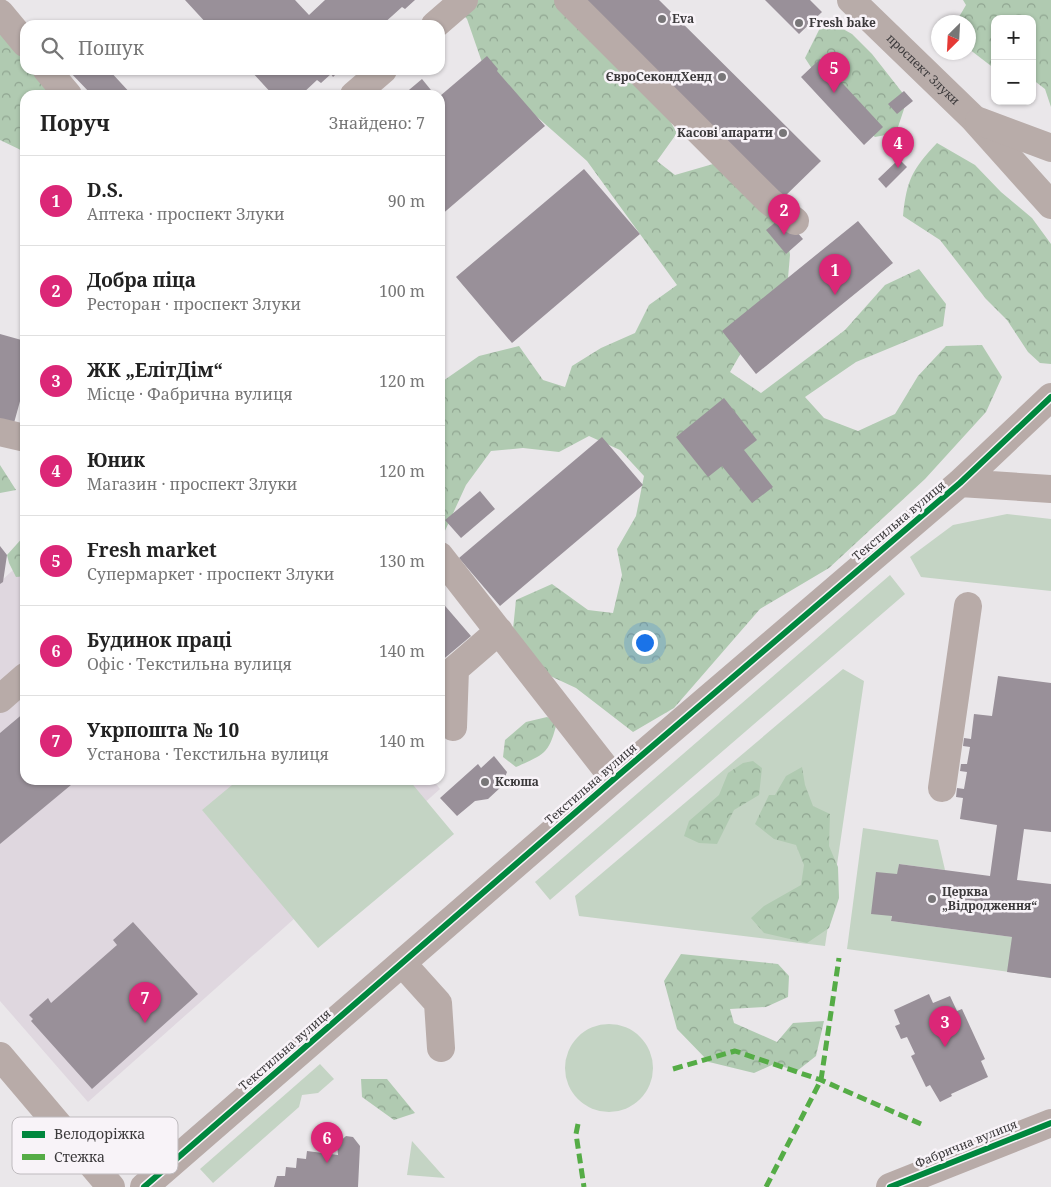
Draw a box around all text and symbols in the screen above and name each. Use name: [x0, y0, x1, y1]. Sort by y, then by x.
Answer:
place label: Eva: [672, 10, 694, 27]
marker: Eva: [656, 13, 668, 25]
place label: Fresh bake: [809, 14, 876, 31]
north arrow: [931, 15, 976, 60]
map controls: [991, 15, 1036, 105]
button: +: [991, 15, 1036, 60]
marker: Fresh bake: [793, 17, 805, 29]
search box: [20, 20, 445, 75]
street label: проспект Злуки: [883, 30, 964, 109]
icon: search: [38, 34, 66, 62]
text: Пошук: [78, 35, 144, 61]
pin: 5: [818, 52, 850, 93]
button: −: [991, 60, 1036, 105]
place label: ЄвроСекондХенд: [606, 68, 712, 85]
marker: ЄвроСекондХенд: [716, 71, 728, 83]
text: Поруч: [40, 109, 110, 137]
text: Знайдено: 7: [329, 112, 425, 134]
place label: Касові апарати: [677, 124, 773, 141]
marker: Касові апарати: [777, 127, 789, 139]
pin: 4: [882, 127, 914, 168]
text: D.S.: [87, 177, 123, 203]
text: 1: [51, 190, 61, 212]
text: 90 m: [388, 190, 425, 212]
pin: 2: [768, 194, 800, 235]
text: Аптека · проспект Злуки: [87, 203, 285, 225]
pin: 1: [819, 254, 851, 295]
text: Добра піца: [87, 267, 196, 293]
text: 2: [51, 280, 61, 302]
text: 100 m: [379, 280, 425, 302]
text: Ресторан · проспект Злуки: [87, 293, 301, 315]
text: ЖК „ЕлітДім“: [87, 357, 223, 383]
text: 3: [51, 370, 61, 392]
text: 120 m: [379, 370, 425, 392]
text: Місце · Фабрична вулиця: [87, 383, 293, 405]
text: Юник: [87, 447, 145, 473]
text: 4: [51, 460, 61, 482]
text: 120 m: [379, 460, 425, 482]
text: Магазин · проспект Злуки: [87, 473, 297, 495]
street label: Текстильна вулиця: [848, 476, 949, 565]
text: Fresh market: [87, 537, 217, 563]
text: 5: [51, 550, 61, 572]
text: 130 m: [379, 550, 425, 572]
text: Супермаркет · проспект Злуки: [87, 563, 334, 585]
text: Будинок праці: [87, 627, 232, 653]
your location: [632, 630, 658, 656]
text: 6: [51, 640, 61, 662]
text: 140 m: [379, 640, 425, 662]
text: Офіс · Текстильна вулиця: [87, 653, 292, 675]
text: Укрпошта № 10: [87, 717, 239, 743]
text: 7: [51, 730, 61, 752]
text: 140 m: [379, 730, 425, 752]
street label: Текстильна вулиця: [541, 739, 640, 828]
text: Установа · Текстильна вулиця: [87, 743, 329, 765]
place label: Ксюша: [495, 773, 539, 790]
marker: Ксюша: [479, 776, 491, 788]
place label: Церква „Відродження“: [942, 883, 1037, 914]
marker: Церква „Відродження“: [926, 893, 938, 905]
pin: 7: [129, 982, 161, 1023]
street label: Текстильна вулиця: [235, 1005, 334, 1094]
pin: 3: [929, 1006, 961, 1047]
street label: Фабрична вулиця: [912, 1115, 1020, 1172]
legend: [12, 1117, 178, 1174]
pin: 6: [311, 1122, 343, 1163]
text: Велодоріжка: [54, 1124, 145, 1143]
text: Стежка: [54, 1147, 105, 1166]

